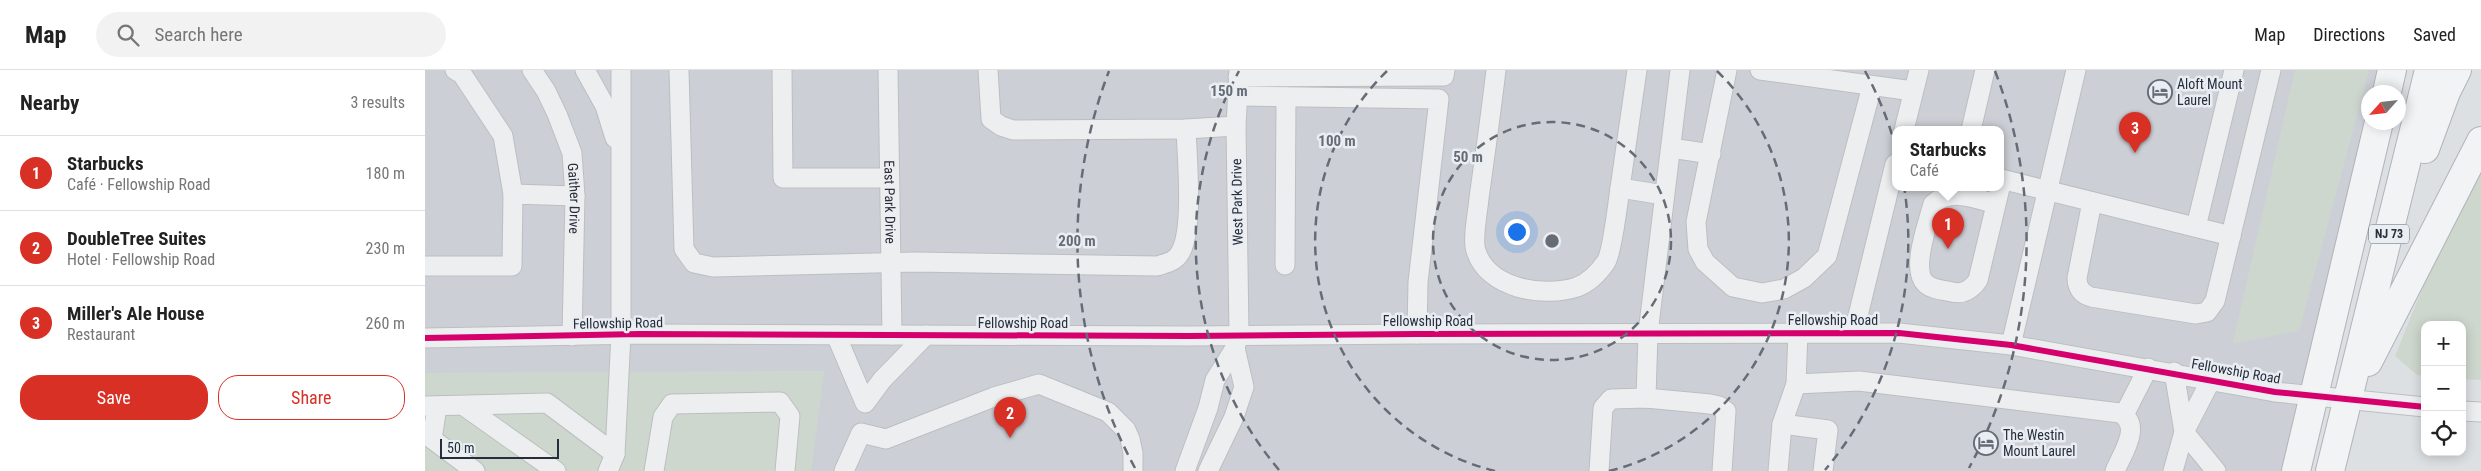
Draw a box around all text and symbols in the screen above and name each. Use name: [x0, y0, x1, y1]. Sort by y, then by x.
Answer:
search box: [96, 12, 446, 57]
text: Map: [25, 21, 66, 49]
icon: search: [114, 21, 142, 49]
text: Search here: [154, 23, 243, 46]
text: Map: [2254, 24, 2285, 45]
text: Directions: [2313, 24, 2385, 45]
text: Saved: [2413, 24, 2456, 45]
place label: Aloft Mount Laurel: [2177, 76, 2242, 108]
hotel icon: Aloft Mount Laurel: [2147, 79, 2173, 105]
text: 150 m: [1210, 82, 1248, 100]
north arrow: [2361, 85, 2406, 130]
text: Nearby: [20, 91, 79, 115]
text: 3 results: [350, 93, 405, 112]
pin: 3: [2119, 112, 2151, 153]
popup: [1892, 126, 2004, 191]
text: 100 m: [1318, 132, 1356, 150]
text: Starbucks: [1910, 138, 1986, 161]
text: 50 m: [1453, 148, 1483, 166]
text: Starbucks: [67, 152, 144, 175]
street label: West Park Drive: [1228, 158, 1246, 246]
street label: East Park Drive: [881, 160, 899, 244]
text: Café: [1910, 161, 1939, 180]
street label: Gaither Drive: [565, 162, 583, 235]
text: 1: [32, 164, 40, 183]
text: 180 m: [366, 164, 405, 183]
text: Café · Fellowship Road: [67, 175, 211, 194]
pin: 1: [1932, 208, 1964, 249]
your location: [1504, 219, 1530, 245]
road number: NJ 73: [2369, 224, 2409, 243]
text: DoubleTree Suites: [67, 227, 206, 250]
text: 200 m: [1058, 232, 1096, 250]
centre of rings: [1543, 232, 1561, 250]
text: 2: [32, 239, 40, 258]
text: 230 m: [366, 239, 405, 258]
text: Hotel · Fellowship Road: [67, 250, 215, 269]
text: Miller's Ale House: [67, 302, 204, 325]
street label: Fellowship Road: [1788, 312, 1878, 328]
street label: Fellowship Road: [1383, 313, 1473, 329]
text: 3: [32, 314, 40, 333]
text: 260 m: [366, 314, 405, 333]
street label: Fellowship Road: [573, 314, 663, 332]
street label: Fellowship Road: [978, 315, 1068, 331]
map controls: [2421, 321, 2466, 456]
button: +: [2421, 321, 2466, 366]
text: Restaurant: [67, 325, 135, 344]
street label: Fellowship Road: [2190, 355, 2282, 387]
button: −: [2421, 366, 2466, 411]
button: Save: [20, 375, 208, 420]
button: Share: [218, 375, 405, 420]
pin: 2: [994, 397, 1026, 438]
button: locate: [2421, 411, 2466, 456]
place label: The Westin Mount Laurel: [2003, 427, 2076, 459]
hotel icon: The Westin Mount Laurel: [1973, 430, 1999, 456]
scale bar: [440, 436, 559, 459]
text: 50 m: [447, 440, 475, 456]

